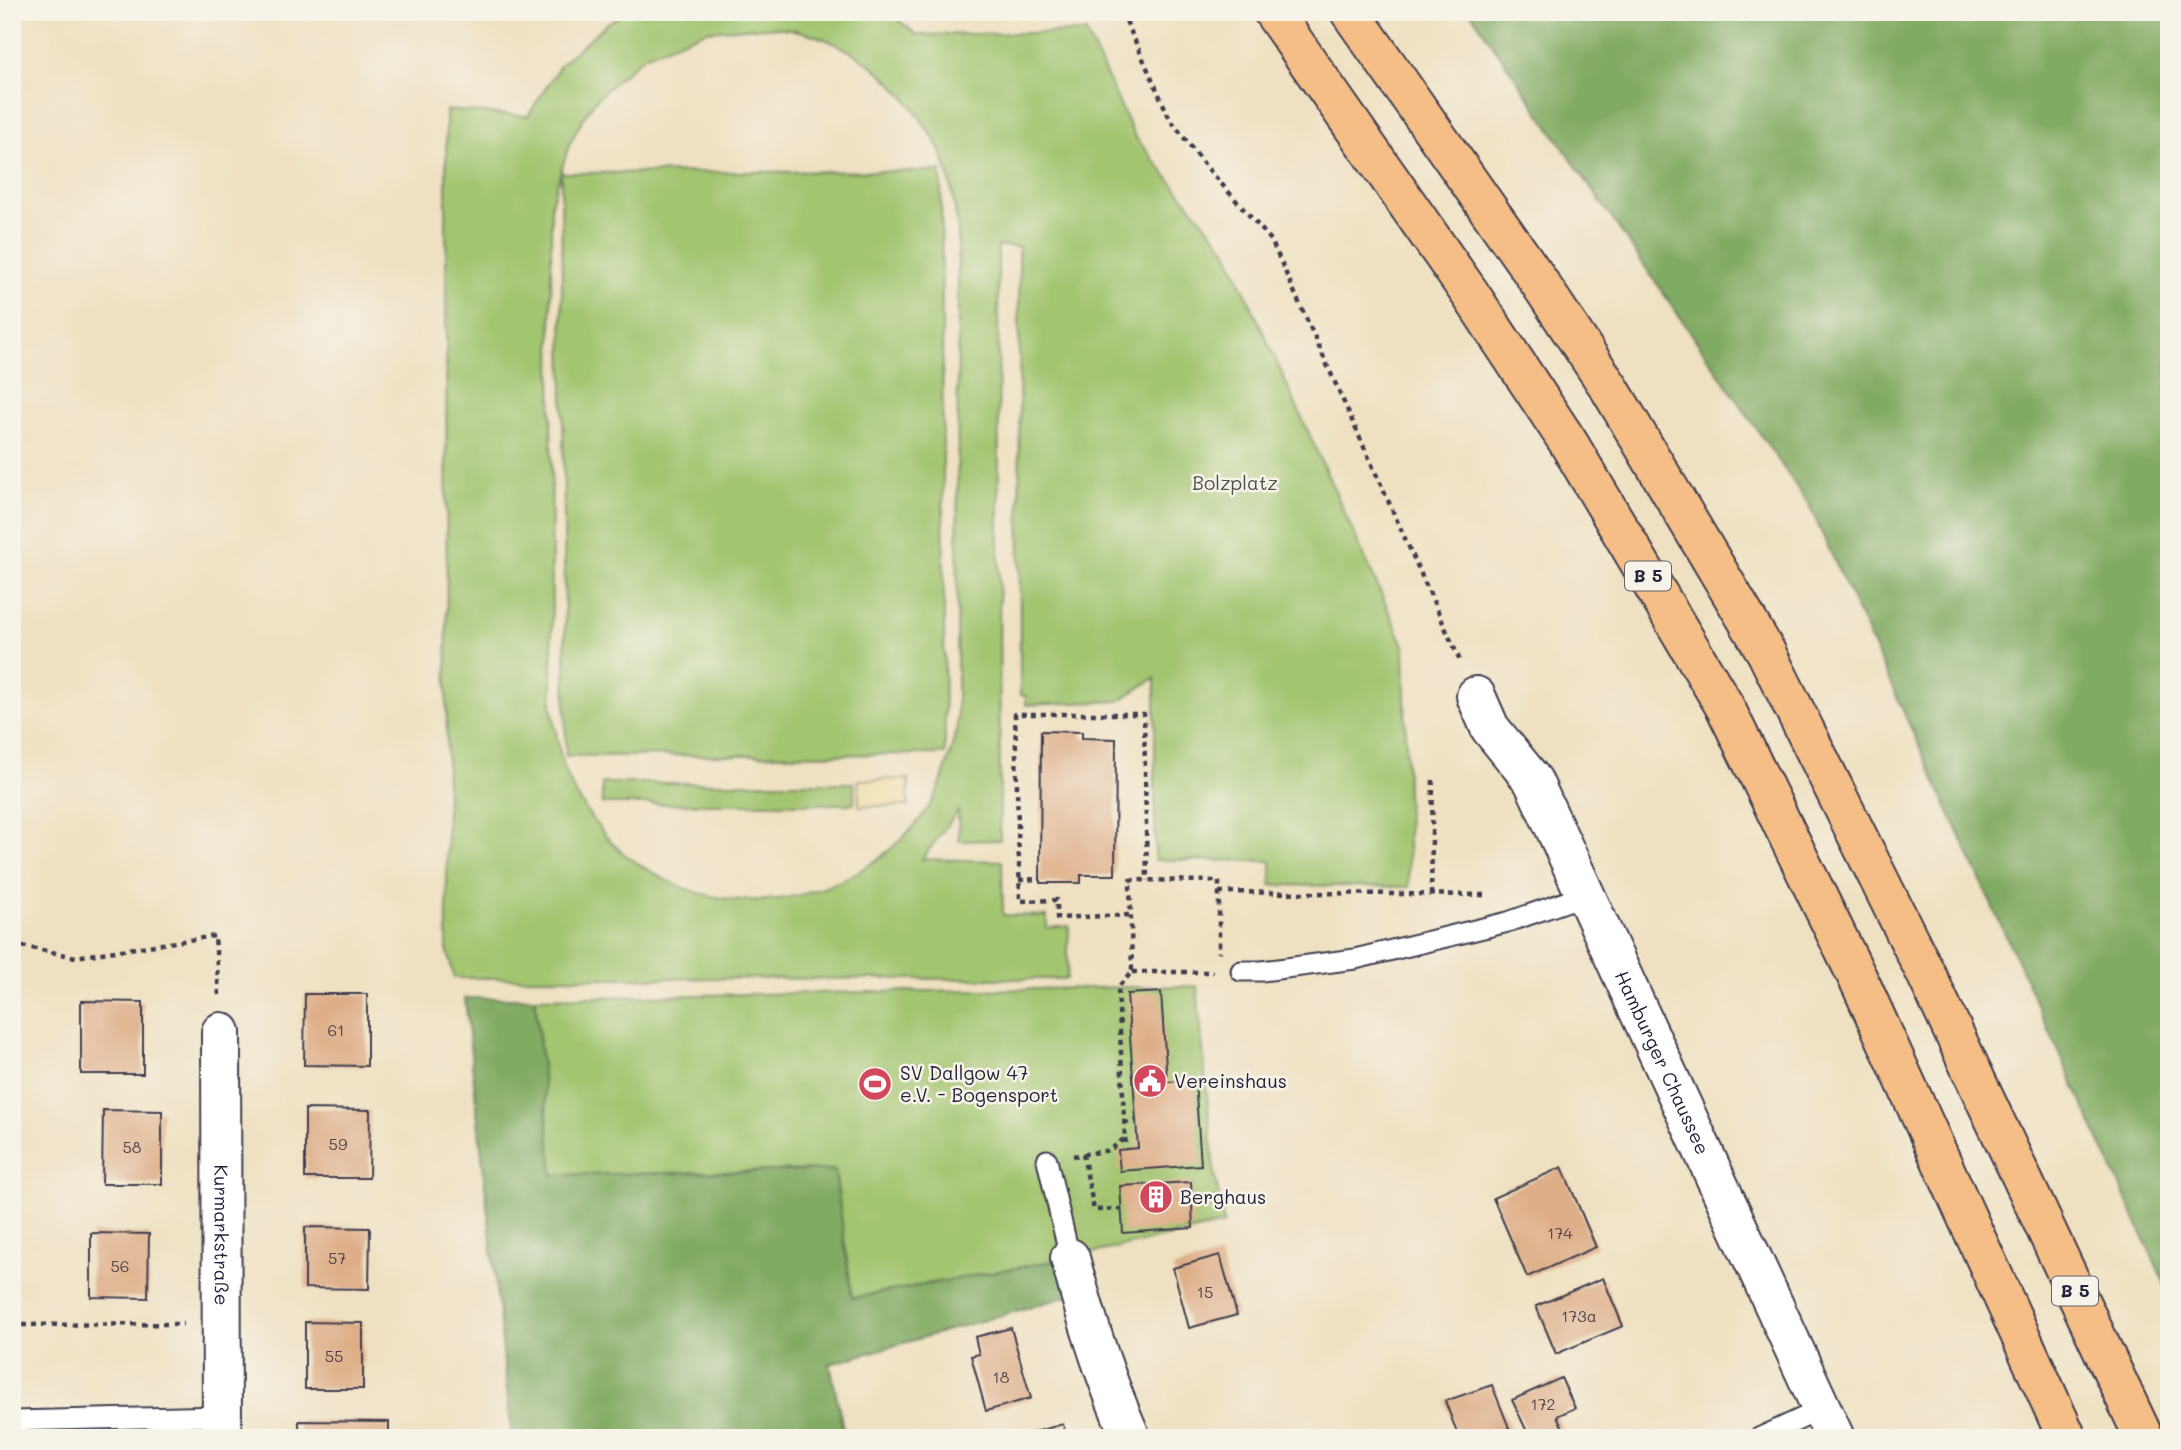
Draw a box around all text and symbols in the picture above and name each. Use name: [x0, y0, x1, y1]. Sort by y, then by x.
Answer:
park label: Bolzplatz: [1192, 470, 1278, 495]
road number: B 5: [1625, 562, 1671, 590]
street label: Hamburger Chaussee: [1610, 966, 1716, 1158]
house number: 61: [328, 1019, 344, 1040]
place label: SV Dallgow 47 e.V. - Bogensport: [900, 1060, 1058, 1107]
public building icon: Vereinshaus: [1131, 1062, 1169, 1100]
sports icon: SV Dallgow 47 e.V. - Bogensport: [856, 1065, 894, 1103]
place label: Vereinshaus: [1174, 1068, 1287, 1093]
house number: 59: [329, 1133, 347, 1154]
house number: 58: [122, 1136, 142, 1157]
street label: Kurmarkstraße: [209, 1164, 235, 1306]
building icon: Berghaus: [1137, 1178, 1175, 1216]
place label: Berghaus: [1180, 1184, 1266, 1209]
house number: 174: [1547, 1222, 1573, 1243]
house number: 57: [328, 1247, 346, 1268]
house number: 56: [111, 1255, 130, 1276]
road number: B 5: [2052, 1276, 2098, 1306]
house number: 15: [1197, 1281, 1213, 1302]
house number: 173a: [1561, 1305, 1597, 1326]
house number: 55: [325, 1345, 343, 1366]
house number: 18: [993, 1366, 1010, 1387]
house number: 172: [1531, 1393, 1555, 1414]

